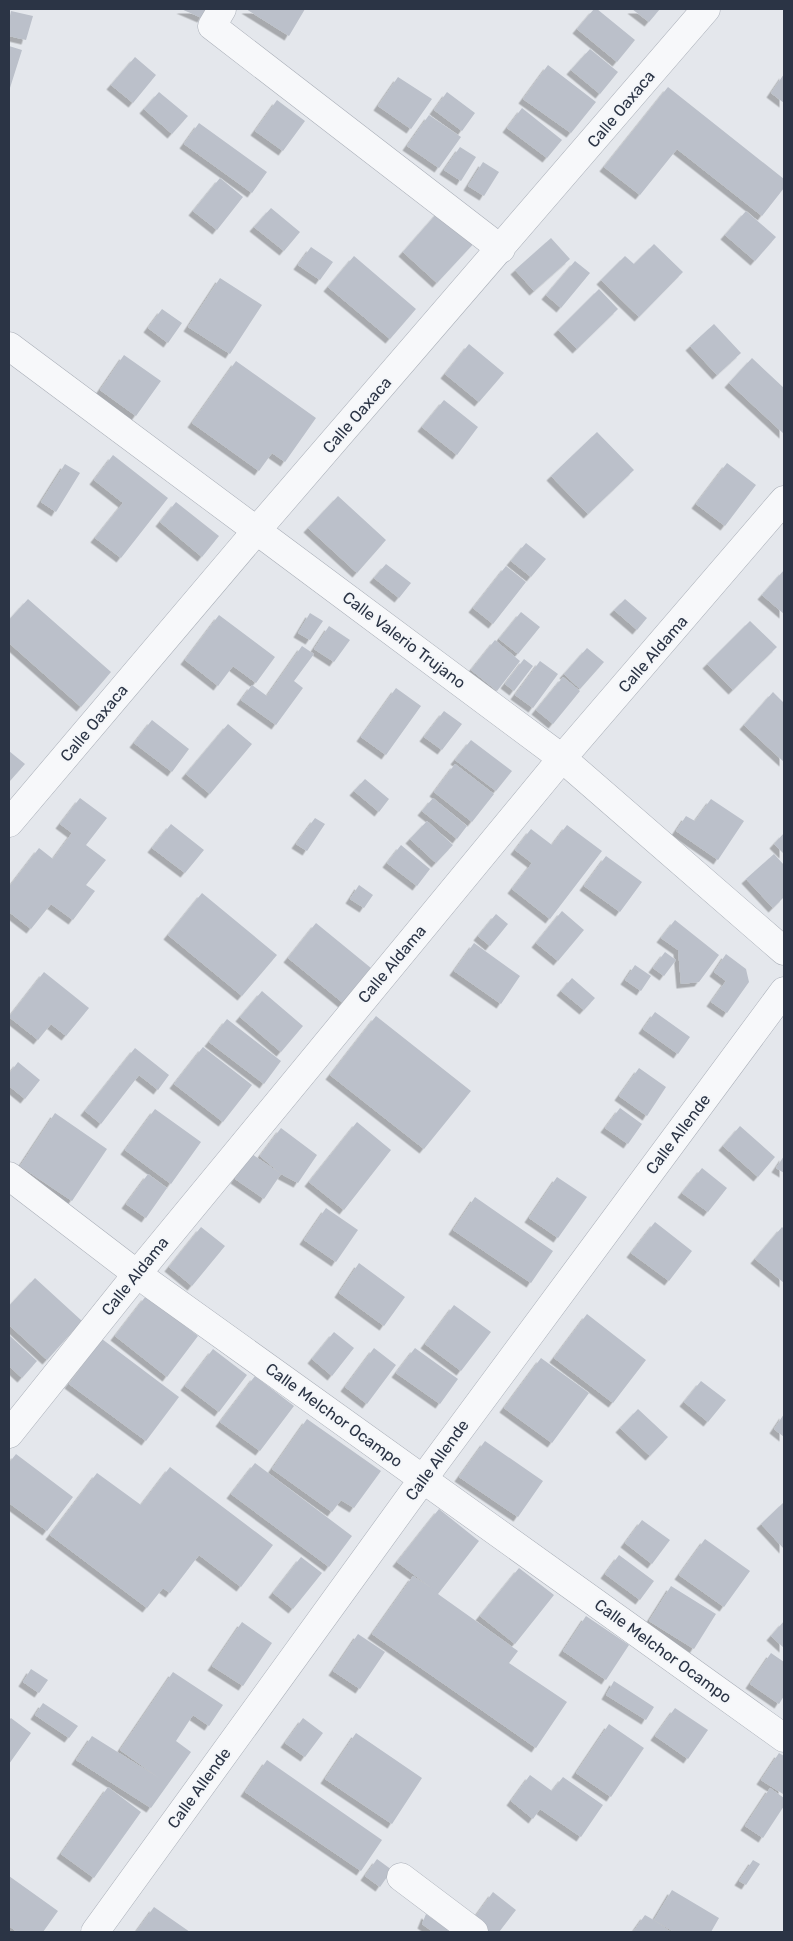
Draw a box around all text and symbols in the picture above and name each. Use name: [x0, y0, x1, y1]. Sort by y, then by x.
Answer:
street label: Calle Oaxaca: [583, 67, 659, 151]
street label: Calle Oaxaca: [319, 373, 395, 457]
street label: Calle Valerio Trujano: [339, 588, 469, 692]
street label: Calle Aldama: [614, 612, 692, 696]
street label: Calle Oaxaca: [56, 681, 132, 765]
street label: Calle Aldama: [354, 921, 430, 1007]
street label: Calle Allende: [642, 1090, 714, 1178]
street label: Calle Aldama: [97, 1233, 173, 1319]
street label: Calle Melchor Ocampo: [262, 1359, 406, 1471]
street label: Calle Allende: [401, 1416, 473, 1504]
street label: Calle Melchor Ocampo: [591, 1595, 735, 1707]
street label: Calle Allende: [163, 1744, 235, 1832]

